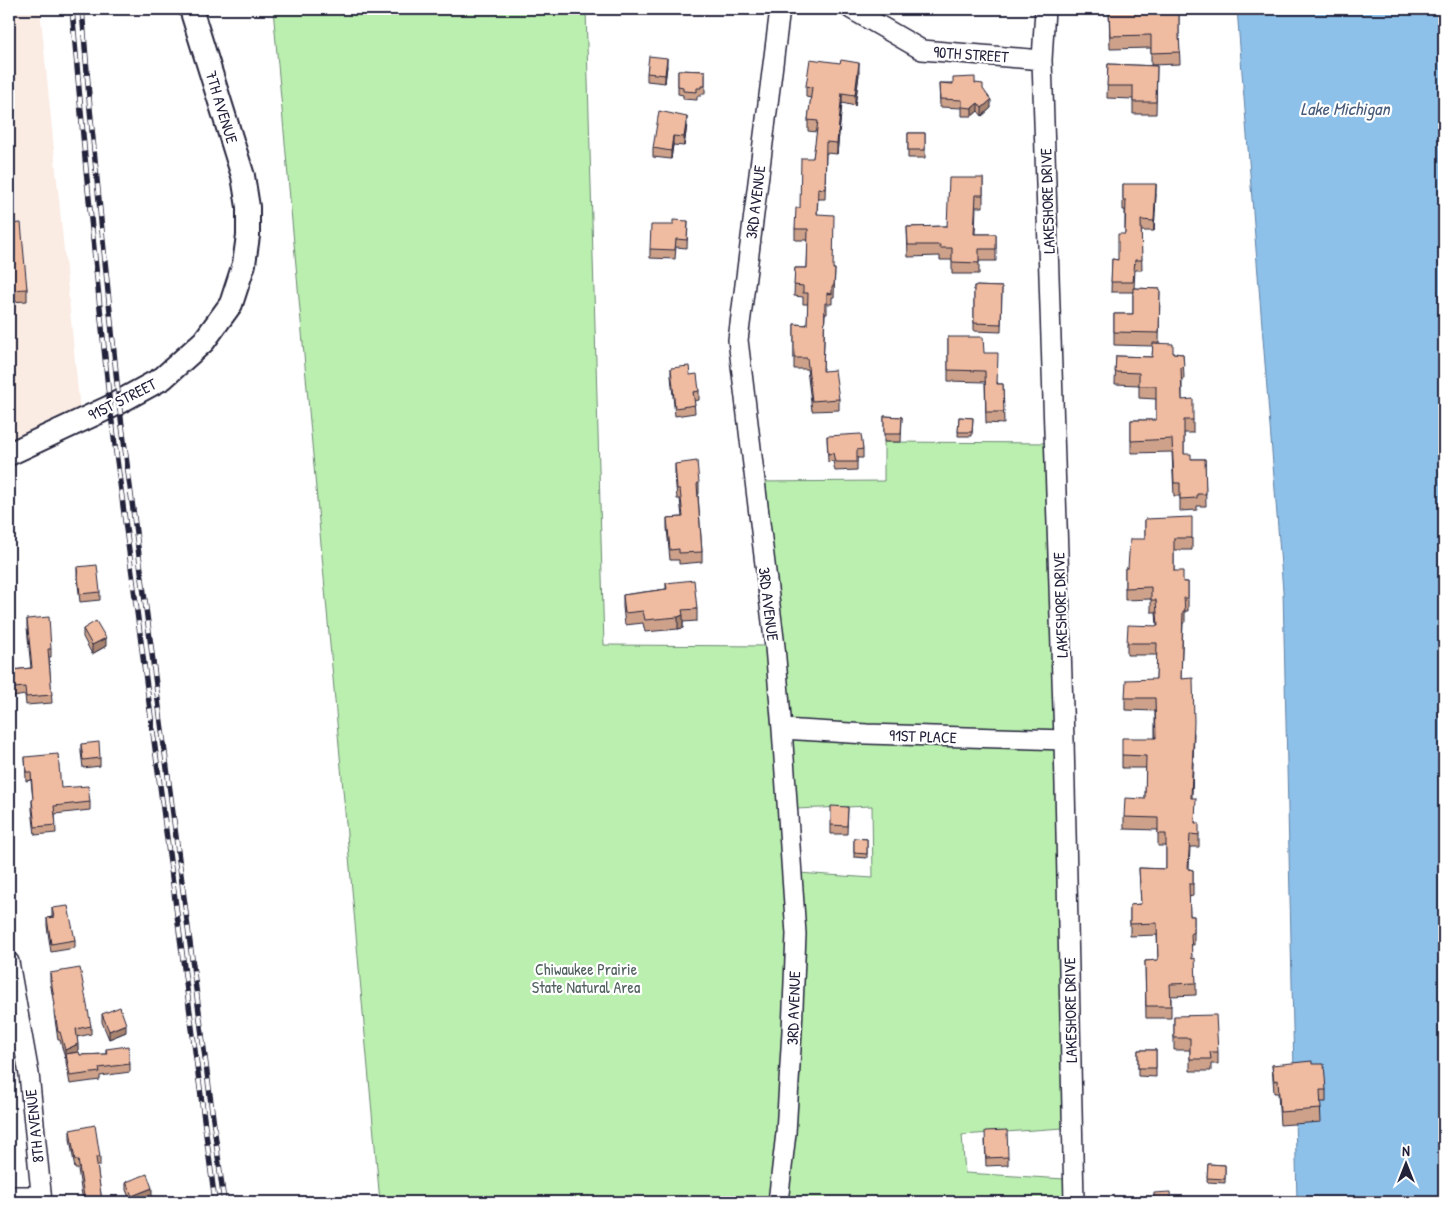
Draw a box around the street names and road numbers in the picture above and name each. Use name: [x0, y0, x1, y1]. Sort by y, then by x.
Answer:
street label: 90TH STREET: [933, 40, 1010, 68]
street label: 7TH AVENUE: [201, 68, 243, 146]
street label: LAKESHORE DRIVE: [1034, 148, 1060, 254]
street label: 3RD AVENUE: [740, 164, 770, 240]
street label: 91ST STREET: [84, 372, 160, 426]
street label: LAKESHORE DRIVE: [1047, 552, 1073, 658]
street label: 3RD AVENUE: [754, 566, 784, 642]
street label: 91ST PLACE: [889, 724, 957, 748]
street label: LAKESHORE DRIVE: [1058, 957, 1082, 1063]
street label: 3RD AVENUE: [781, 971, 805, 1045]
street label: 8TH AVENUE: [19, 1088, 49, 1164]

